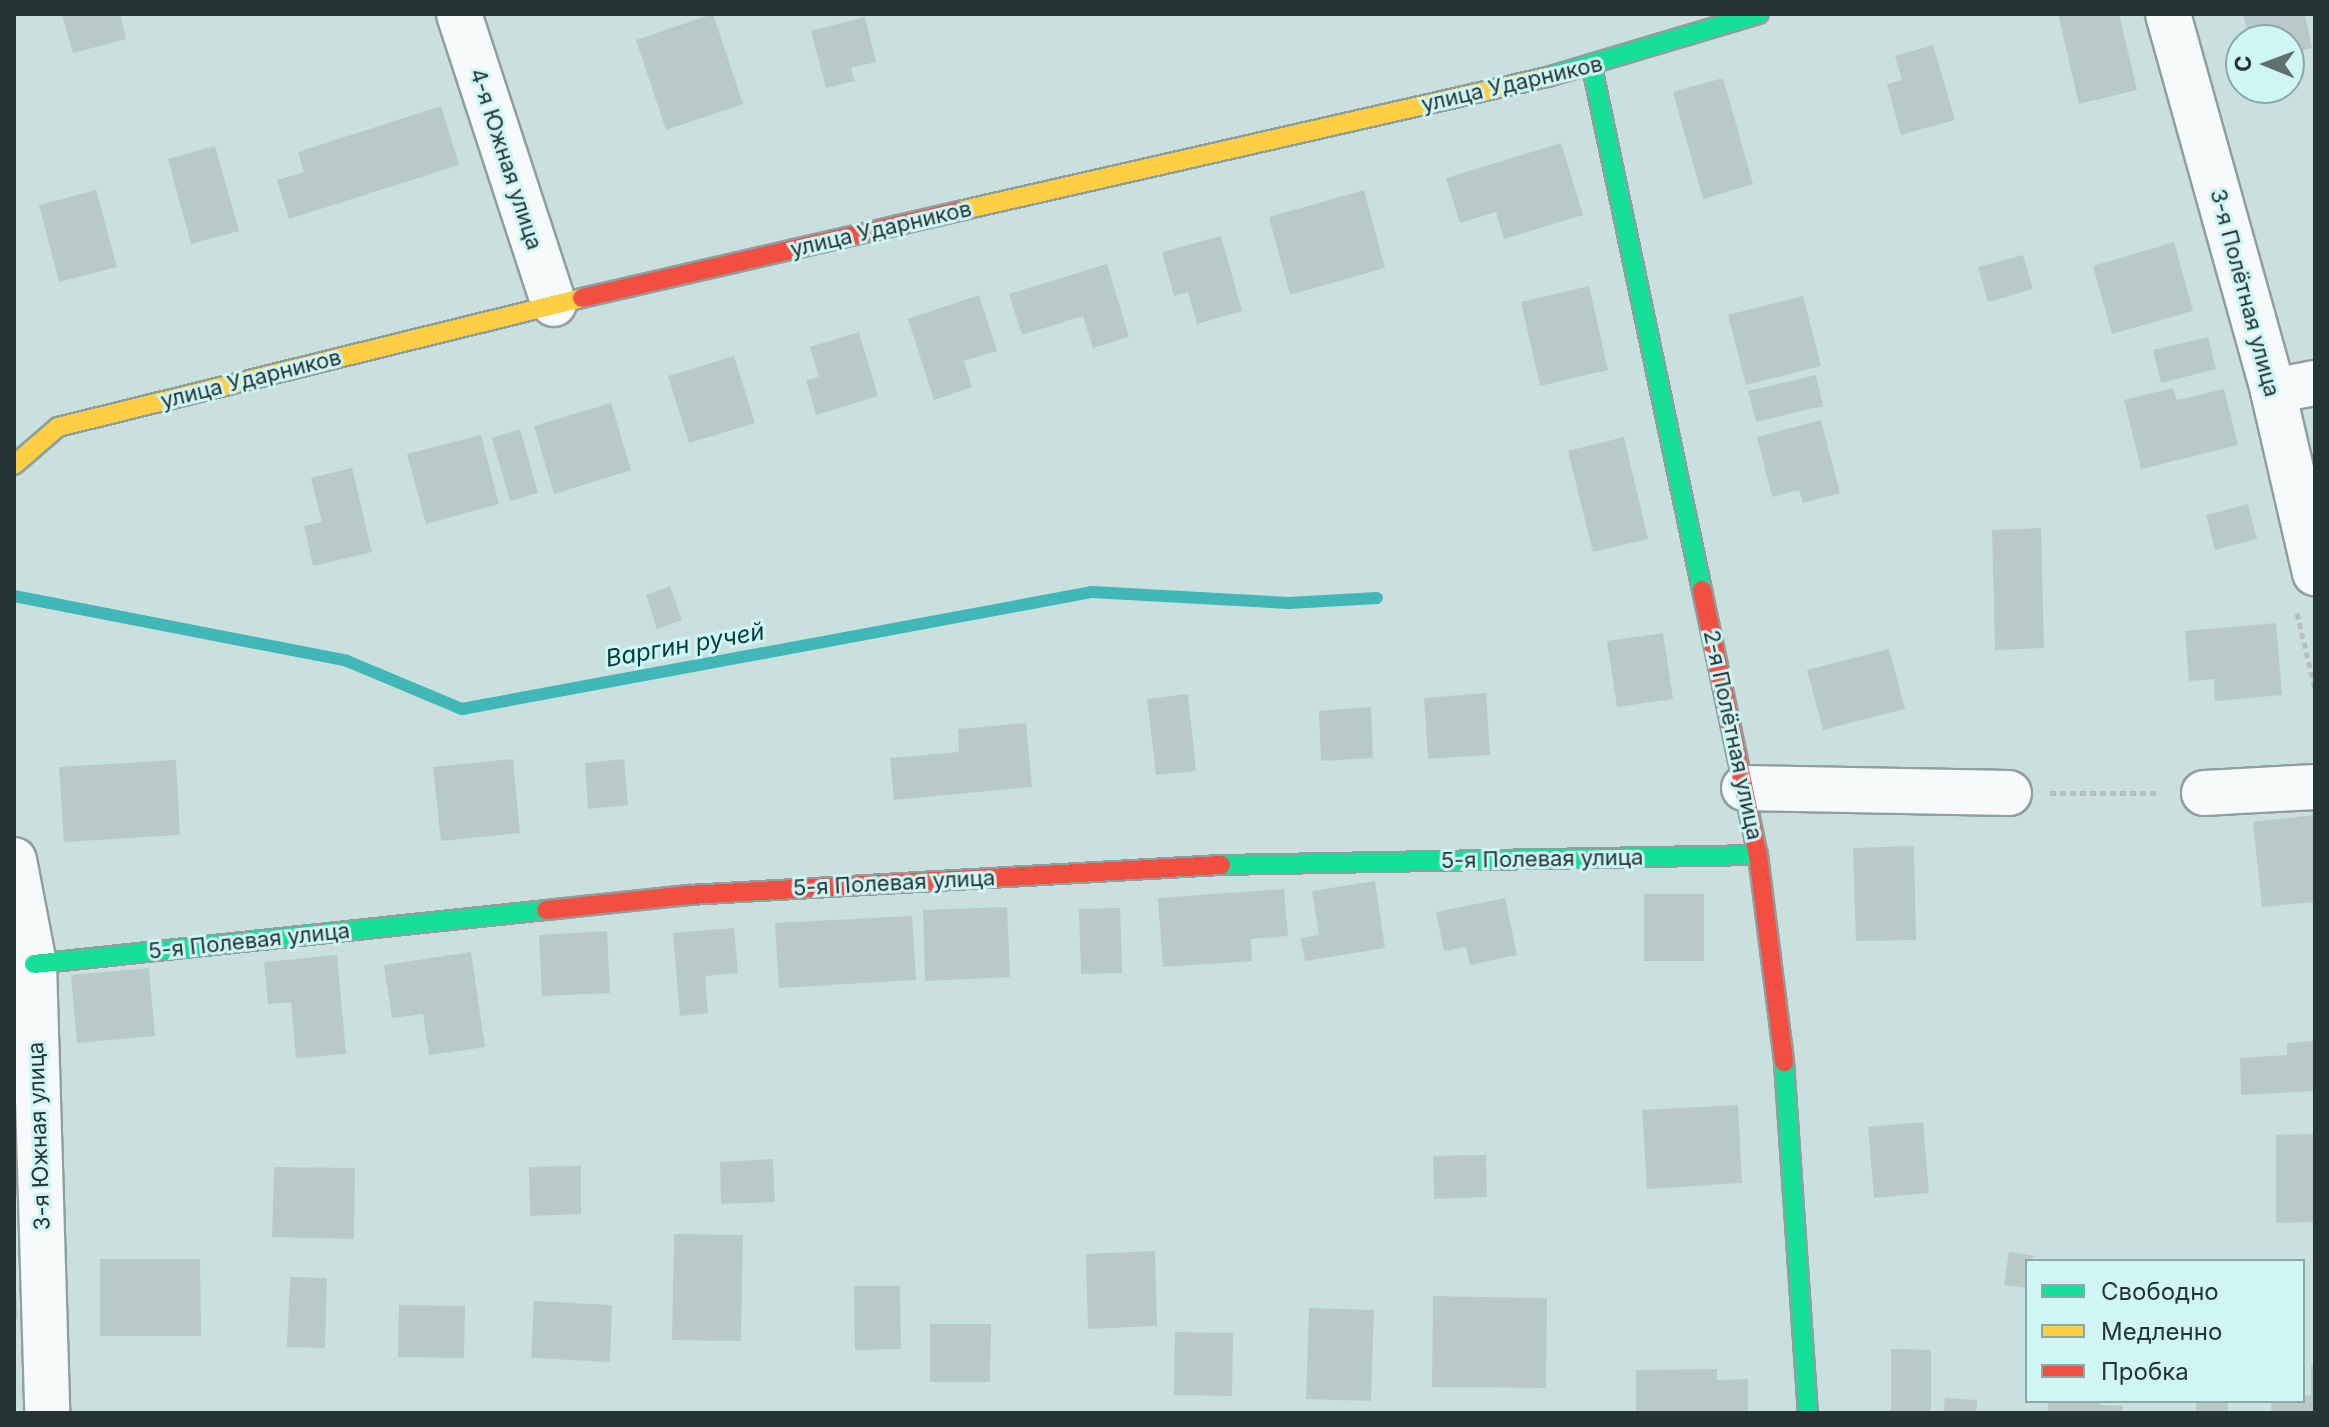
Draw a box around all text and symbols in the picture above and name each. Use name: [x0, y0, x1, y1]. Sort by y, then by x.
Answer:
north arrow: [2225, 24, 2305, 104]
street label: улица Ударников: [1419, 50, 1605, 118]
text: С: [2230, 55, 2256, 72]
street label: 4-я Южная улица: [464, 65, 548, 253]
street label: 3-я Полётная улица: [2205, 186, 2285, 400]
street label: улица Ударников: [788, 195, 974, 263]
street label: улица Ударников: [158, 344, 344, 414]
water label: Варгин ручей: [603, 617, 767, 673]
street label: 2-я Полётная улица: [1698, 628, 1768, 842]
street label: 5-я Полевая улица: [1440, 844, 1644, 874]
street label: 5-я Полевая улица: [792, 865, 996, 901]
street label: 5-я Полевая улица: [147, 917, 351, 965]
street label: 3-я Южная улица: [23, 1041, 55, 1231]
legend: [2025, 1259, 2305, 1403]
text: Свободно: [2101, 1277, 2219, 1306]
text: Медленно: [2101, 1317, 2222, 1346]
text: Пробка: [2101, 1357, 2189, 1386]

